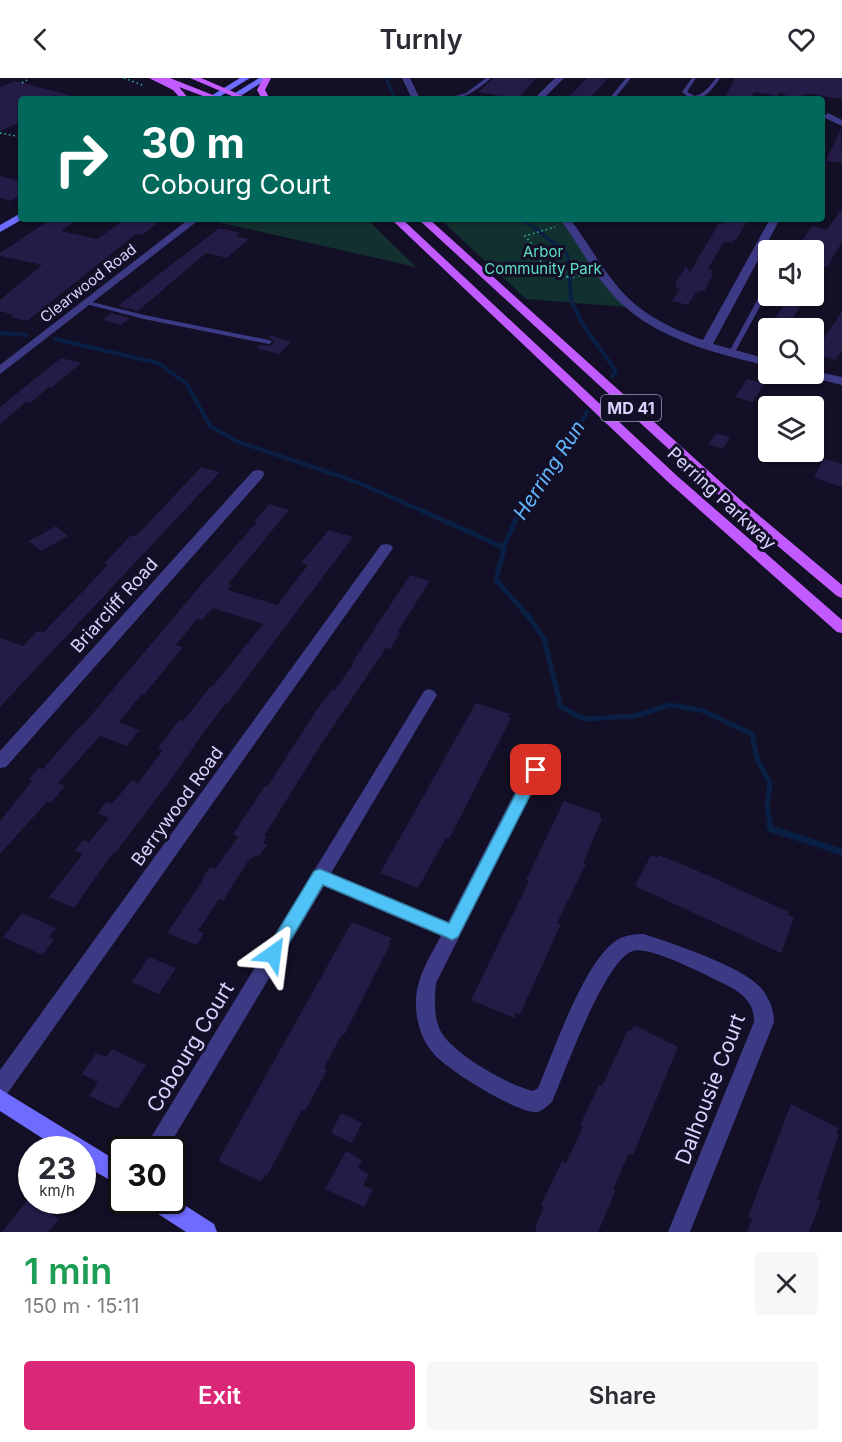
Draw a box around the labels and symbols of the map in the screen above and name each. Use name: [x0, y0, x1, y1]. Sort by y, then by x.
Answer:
street label: Clearwood Road: [36, 239, 140, 327]
park label: Arbor Community Park: [484, 242, 603, 278]
road number: MD 41: [601, 395, 661, 421]
water label: Herring Run: [508, 416, 590, 524]
street label: Perring Parkway: [664, 442, 780, 554]
street label: Briarcliff Road: [66, 553, 162, 657]
street label: Berrywood Road: [127, 742, 227, 870]
pin: [510, 744, 561, 795]
position arrow: [241, 922, 305, 986]
street label: Cobourg Court: [141, 977, 239, 1117]
street label: Dalhousie Court: [670, 1010, 750, 1168]
speed limit sign: 30: [108, 1136, 186, 1214]

